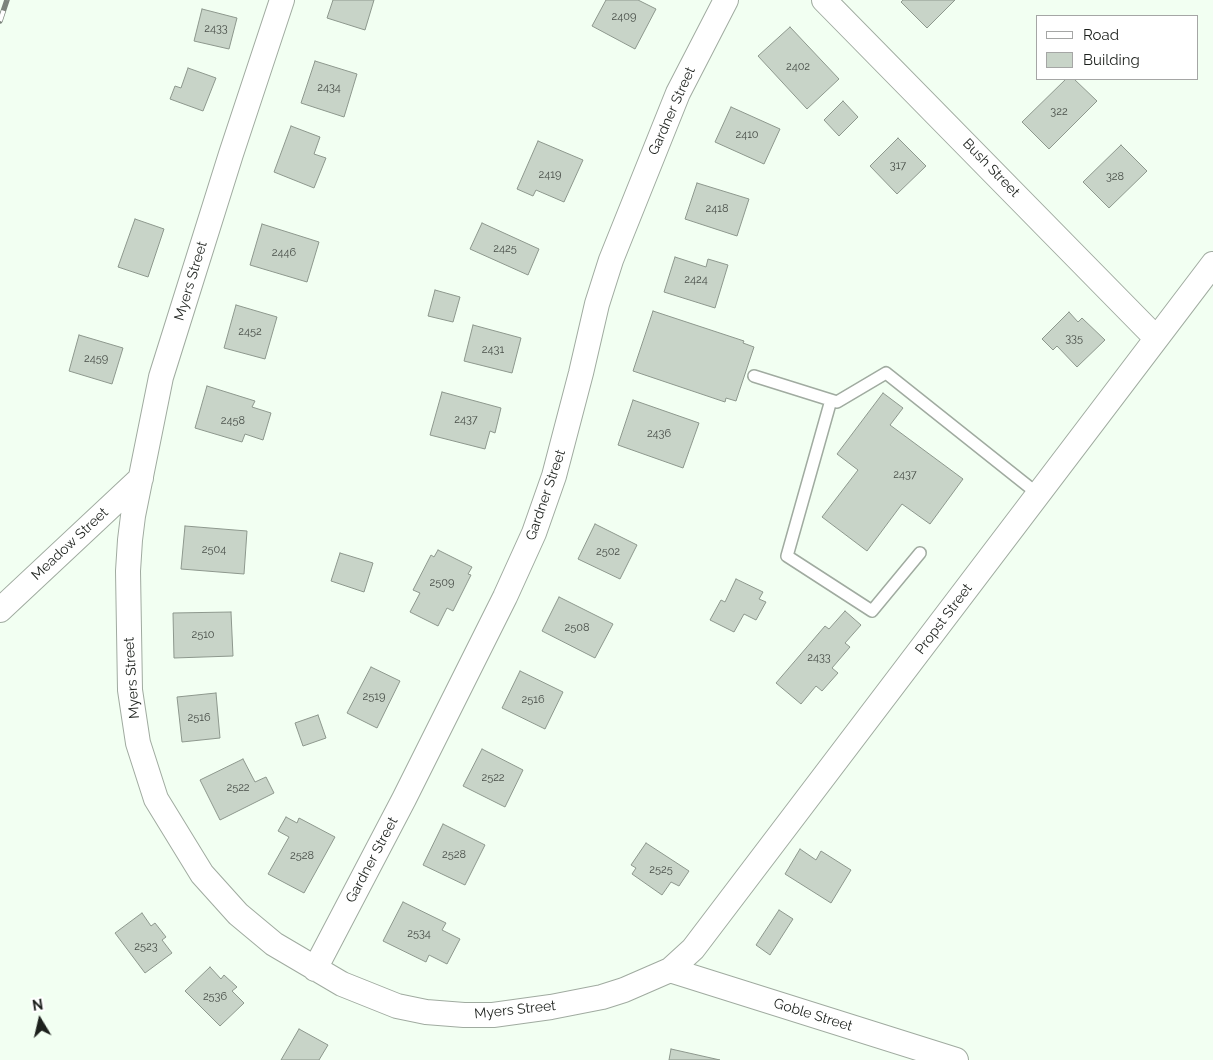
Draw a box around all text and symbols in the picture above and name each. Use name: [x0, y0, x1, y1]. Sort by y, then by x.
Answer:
house number: 2409: [612, 10, 636, 24]
legend: [1036, 15, 1198, 80]
house number: 2433: [204, 22, 228, 36]
text: Road: [1083, 26, 1119, 44]
text: Building: [1083, 51, 1140, 69]
house number: 2402: [786, 60, 810, 74]
street label: Gardner Street: [645, 64, 699, 158]
house number: 2434: [317, 81, 341, 95]
house number: 322: [1050, 105, 1068, 119]
house number: 2410: [735, 128, 759, 142]
street label: Bush Street: [959, 135, 1023, 201]
house number: 317: [890, 159, 906, 173]
house number: 2419: [539, 168, 561, 182]
house number: 328: [1106, 170, 1124, 184]
house number: 2418: [706, 202, 728, 216]
street label: Myers Street: [171, 239, 211, 323]
house number: 2425: [493, 242, 517, 256]
house number: 2446: [272, 246, 296, 260]
house number: 2424: [684, 273, 708, 287]
house number: 2452: [238, 325, 262, 339]
house number: 335: [1065, 332, 1083, 346]
house number: 2431: [482, 343, 504, 357]
house number: 2459: [84, 352, 108, 366]
house number: 2437: [454, 413, 478, 427]
house number: 2458: [221, 414, 245, 428]
house number: 2436: [647, 427, 671, 441]
street label: Gardner Street: [523, 447, 569, 543]
house number: 2437: [893, 468, 917, 482]
street label: Meadow Street: [28, 504, 112, 584]
house number: 2504: [202, 543, 226, 557]
house number: 2502: [596, 545, 620, 559]
house number: 2509: [430, 576, 454, 590]
street label: Propst Street: [912, 580, 976, 658]
house number: 2508: [565, 621, 589, 635]
house number: 2510: [191, 628, 215, 642]
street label: Myers Street: [121, 637, 143, 719]
house number: 2433: [807, 651, 831, 665]
house number: 2519: [363, 690, 385, 704]
house number: 2516: [521, 693, 545, 707]
house number: 2516: [187, 711, 211, 725]
house number: 2522: [481, 771, 505, 785]
house number: 2522: [226, 781, 250, 795]
street label: Gardner Street: [342, 814, 402, 906]
house number: 2528: [442, 848, 466, 862]
house number: 2528: [290, 849, 314, 863]
house number: 2525: [649, 863, 673, 877]
house number: 2534: [407, 927, 431, 941]
house number: 2523: [134, 940, 158, 954]
house number: 2536: [203, 990, 227, 1004]
north arrow: [15, 995, 65, 1045]
street label: Goble Street: [772, 995, 854, 1035]
text: N: [31, 996, 44, 1014]
street label: Myers Street: [473, 997, 557, 1023]

